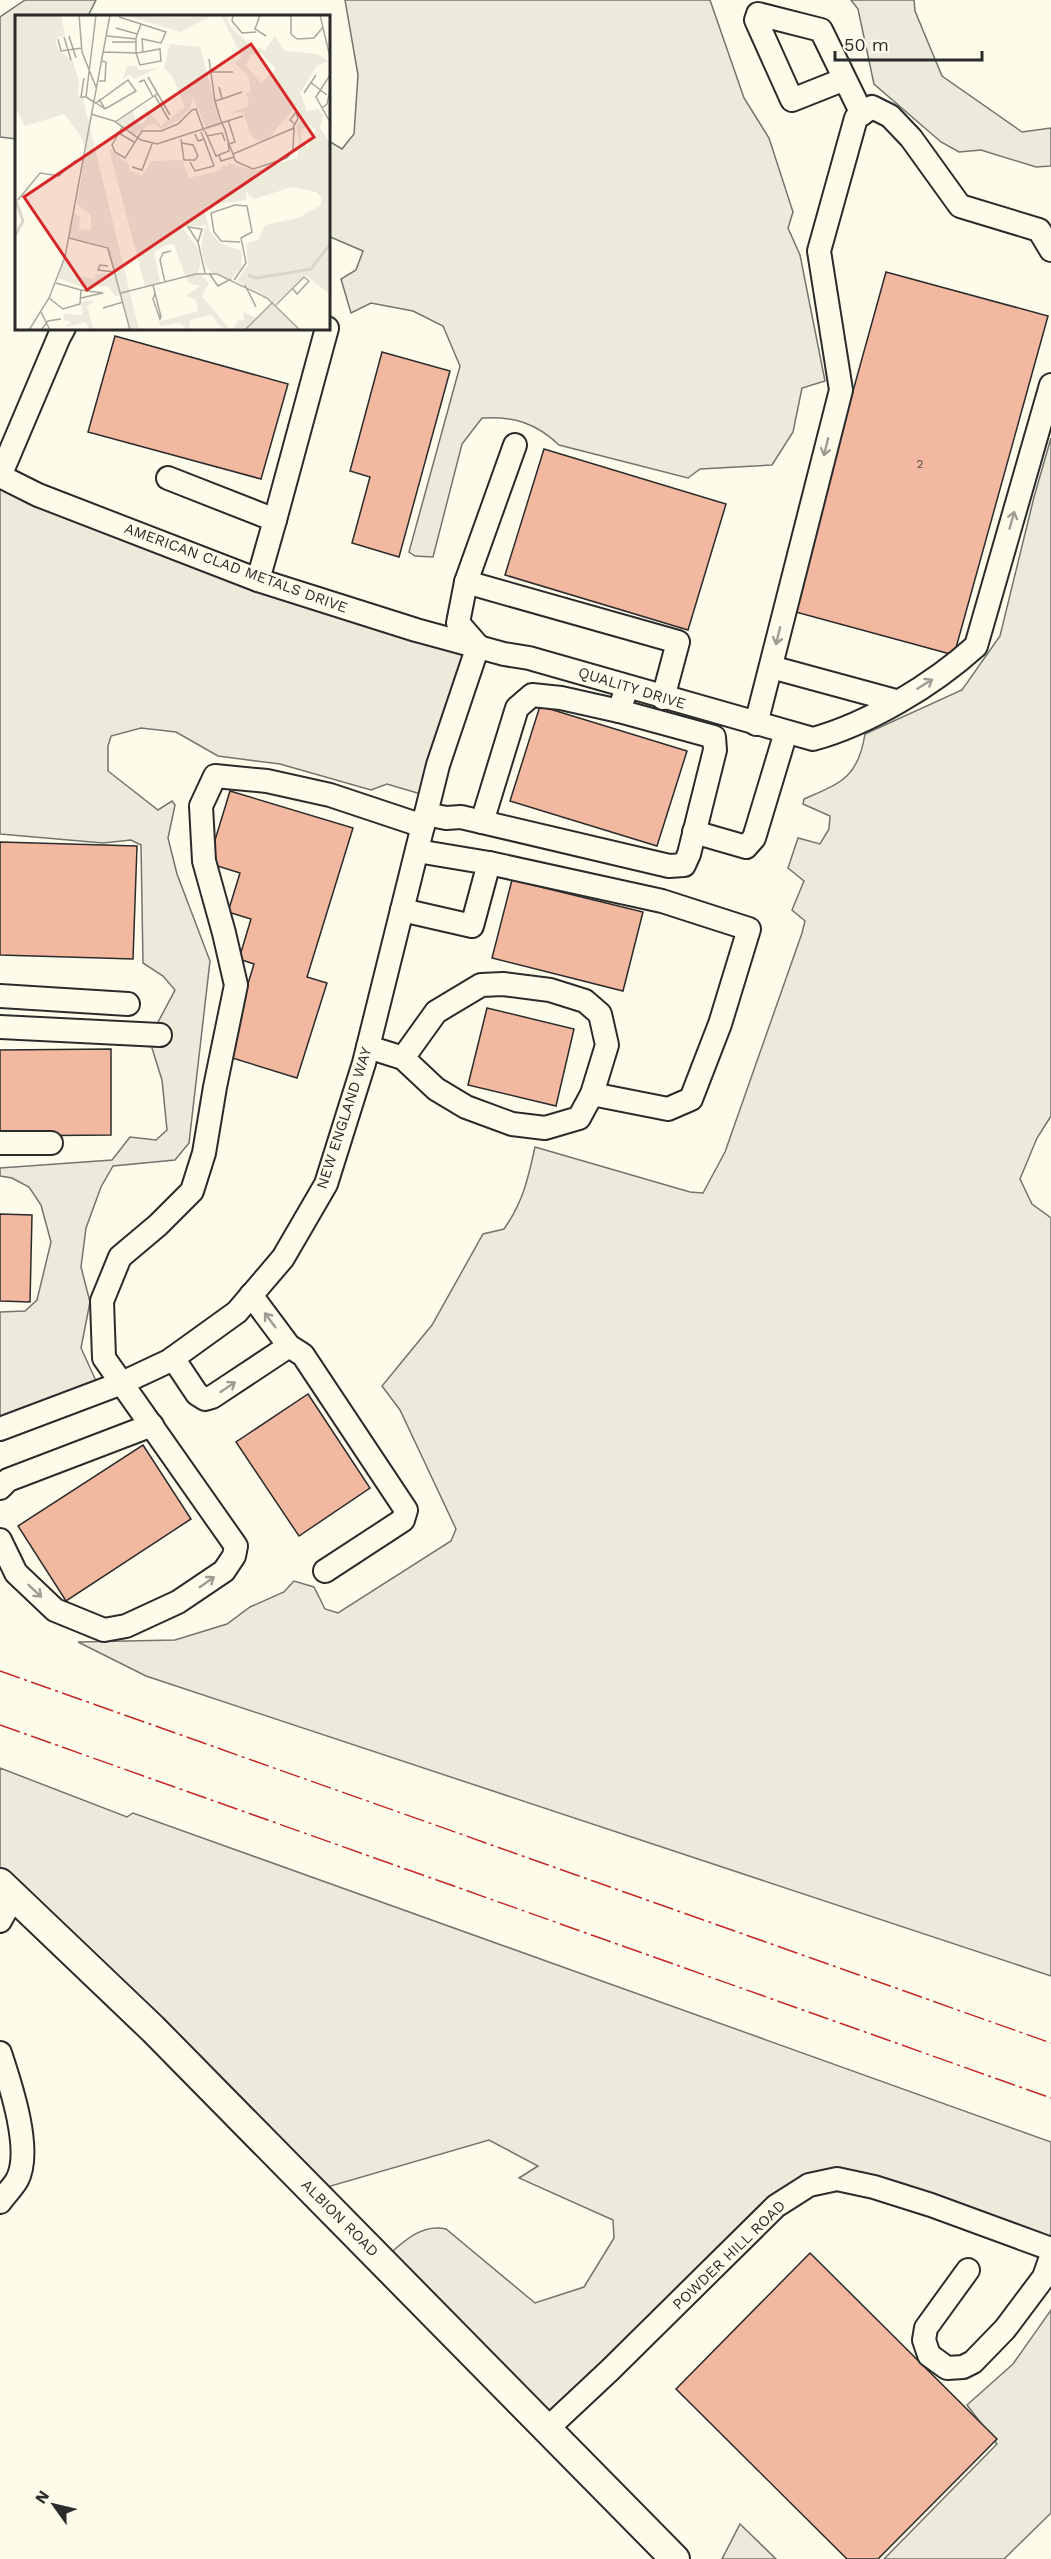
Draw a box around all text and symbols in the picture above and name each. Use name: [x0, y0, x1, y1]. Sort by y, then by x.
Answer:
inset map: [15, 15, 330, 330]
scale bar: [835, 24, 982, 62]
text: 50 m: [844, 34, 889, 55]
one-way arrow: [820, 437, 832, 456]
house number: 2: [917, 457, 924, 471]
one-way arrow: [1007, 510, 1018, 529]
street label: AMERICAN CLAD METALS DRIVE: [122, 519, 350, 617]
one-way arrow: [772, 626, 784, 645]
street label: QUALITY DRIVE: [576, 663, 688, 713]
one-way arrow: [916, 677, 933, 689]
street label: NEW ENGLAND WAY: [313, 1044, 376, 1191]
one-way arrow: [264, 1313, 277, 1329]
one-way arrow: [219, 1381, 235, 1393]
one-way arrow: [199, 1576, 215, 1588]
one-way arrow: [28, 1584, 43, 1598]
street label: ALBION ROAD: [298, 2176, 382, 2260]
street label: POWDER HILL ROAD: [669, 2197, 789, 2313]
north arrow: [24, 2475, 84, 2535]
text: N: [31, 2487, 53, 2507]

